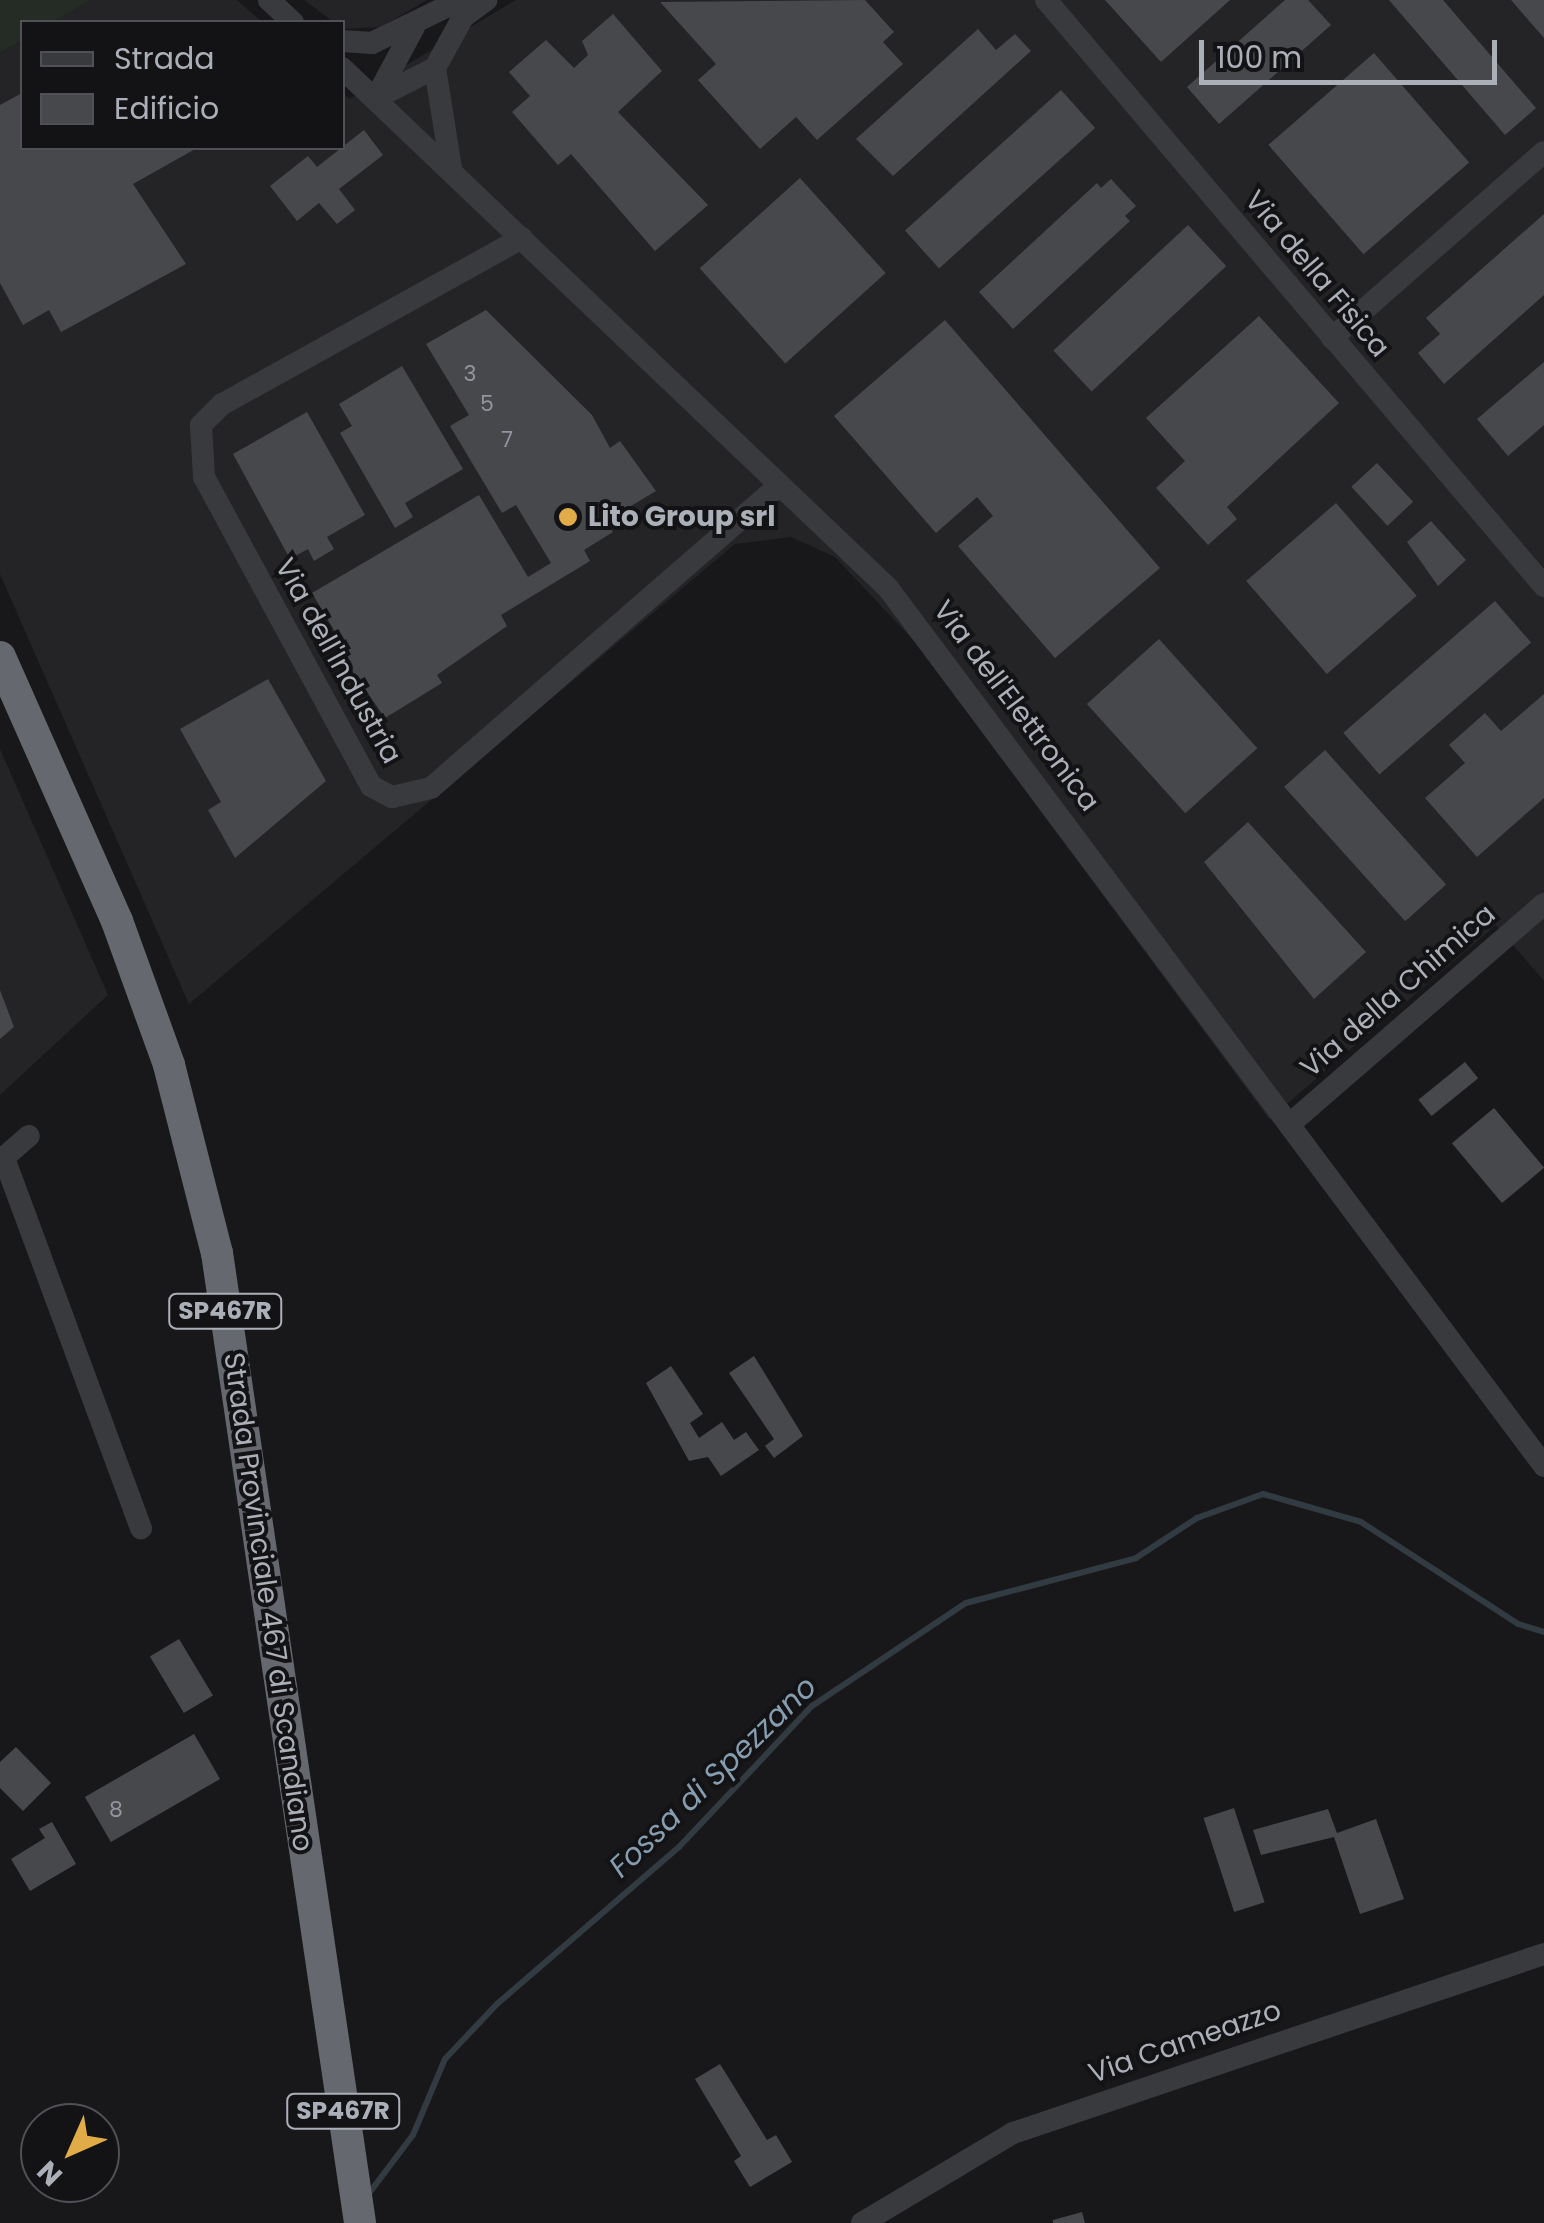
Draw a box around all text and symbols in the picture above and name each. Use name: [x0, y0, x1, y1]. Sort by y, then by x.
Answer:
legend: [20, 20, 345, 150]
scale bar: [1204, 20, 1502, 82]
text: 100 m: [1216, 36, 1302, 79]
text: Strada: [114, 37, 215, 80]
text: Edificio: [114, 87, 219, 130]
street label: Via della Fisica: [1238, 184, 1396, 364]
house number: 3: [464, 361, 476, 387]
house number: 5: [480, 391, 494, 417]
house number: 7: [501, 427, 513, 453]
place label: Lito Group srl: [588, 500, 776, 534]
marker: Lito Group srl: [557, 506, 579, 528]
street label: Via dell'Industria: [268, 553, 408, 769]
street label: Via dell'Elettronica: [926, 594, 1106, 818]
street label: Via della Chimica: [1294, 897, 1502, 1085]
road number: SP467R: [168, 1291, 282, 1331]
street label: Strada Provinciale 467 di Scandiano: [216, 1350, 320, 1854]
water label: Fossa di Spezzano: [602, 1669, 824, 1885]
house number: 8: [109, 1797, 123, 1823]
street label: Via Cameazzo: [1084, 1993, 1286, 2091]
road number: SP467R: [286, 2091, 400, 2131]
north arrow: [20, 2103, 120, 2203]
text: N: [29, 2152, 71, 2194]

